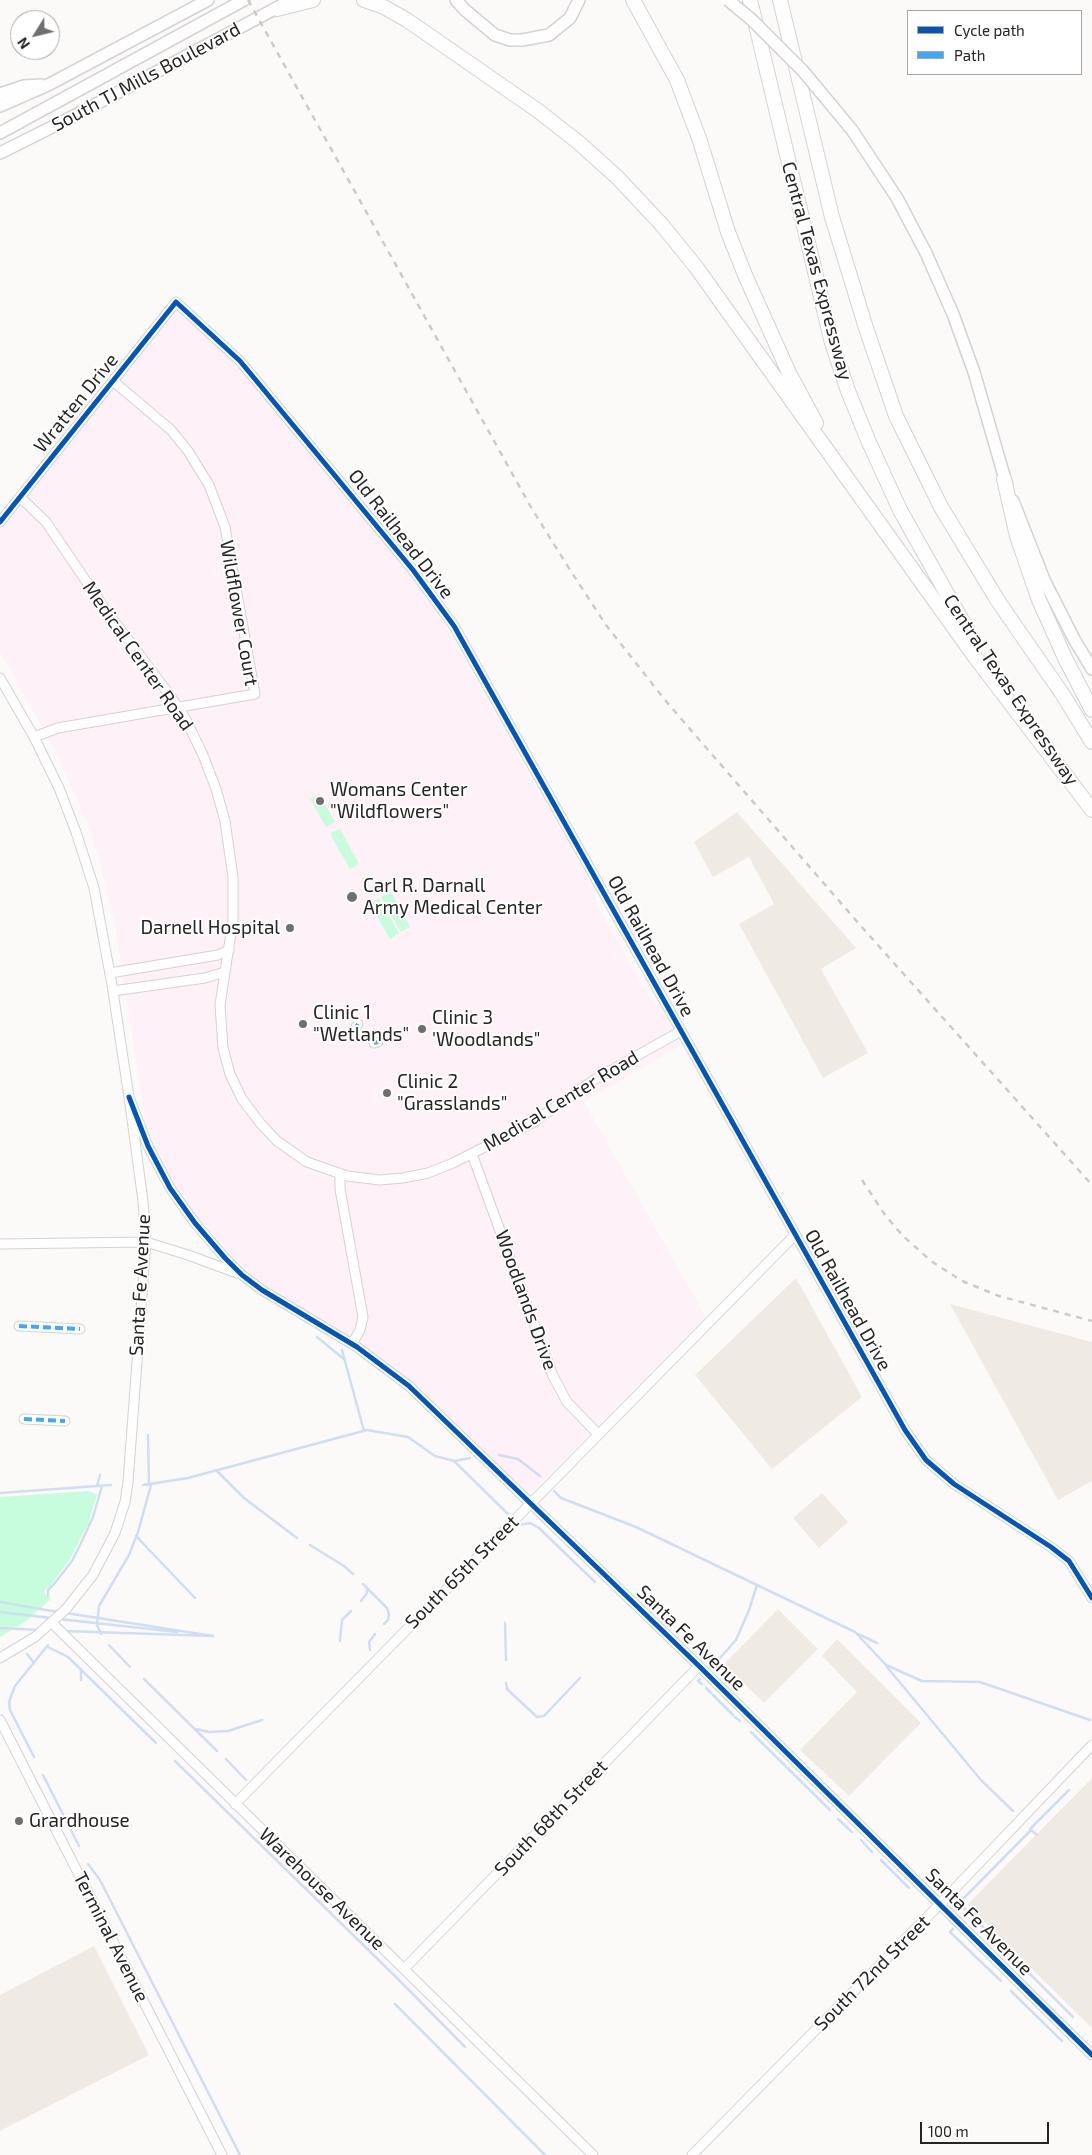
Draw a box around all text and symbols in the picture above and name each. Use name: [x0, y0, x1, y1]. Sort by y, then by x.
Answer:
north arrow: [10, 10, 60, 60]
legend: [907, 10, 1082, 75]
street label: South TJ Mills Boulevard: [48, 18, 244, 136]
text: Cycle path: [954, 21, 1025, 39]
text: N: [13, 34, 33, 53]
text: Path: [954, 46, 985, 64]
street label: Central Texas Expressway: [777, 159, 857, 383]
street label: Wratten Drive: [29, 349, 123, 457]
street label: Old Railhead Drive: [343, 465, 459, 603]
street label: Wildflower Court: [215, 538, 263, 688]
street label: Medical Center Road: [78, 577, 198, 735]
street label: Central Texas Expressway: [939, 590, 1083, 790]
place label: Womans Center "Wildflowers": [330, 779, 468, 823]
marker: Womans Center "Wildflowers": [314, 795, 326, 807]
street label: Old Railhead Drive: [603, 871, 699, 1021]
place label: Carl R. Darnall Army Medical Center: [363, 875, 543, 919]
marker: Carl R. Darnall Army Medical Center: [345, 890, 359, 904]
place label: Darnell Hospital: [140, 917, 280, 939]
marker: Darnell Hospital: [284, 922, 296, 934]
place label: Clinic 1 "Wetlands": [313, 1002, 409, 1046]
place label: Clinic 3 'Woodlands": [432, 1007, 540, 1051]
marker: Clinic 1 "Wetlands": [297, 1018, 309, 1030]
marker: Clinic 3 'Woodlands": [416, 1023, 428, 1035]
street label: Medical Center Road: [479, 1046, 643, 1156]
place label: Clinic 2 "Grasslands": [397, 1071, 507, 1115]
marker: Clinic 2 "Grasslands": [381, 1087, 393, 1099]
street label: Santa Fe Avenue: [125, 1213, 155, 1357]
street label: Old Railhead Drive: [800, 1225, 896, 1375]
street label: Woodlands Drive: [490, 1227, 562, 1373]
street label: South 65th Street: [400, 1510, 524, 1634]
street label: Santa Fe Avenue: [632, 1580, 750, 1696]
street label: South 68th Street: [490, 1755, 612, 1881]
place label: Grardhouse: [29, 1810, 130, 1832]
marker: Grardhouse: [13, 1815, 25, 1827]
street label: Warehouse Avenue: [254, 1823, 390, 1955]
street label: Santa Fe Avenue: [921, 1864, 1037, 1980]
street label: Terminal Avenue: [68, 1868, 154, 2006]
street label: South 72nd Street: [809, 1910, 935, 2036]
scale bar: [922, 2112, 1051, 2144]
text: 100 m: [928, 2122, 969, 2140]

